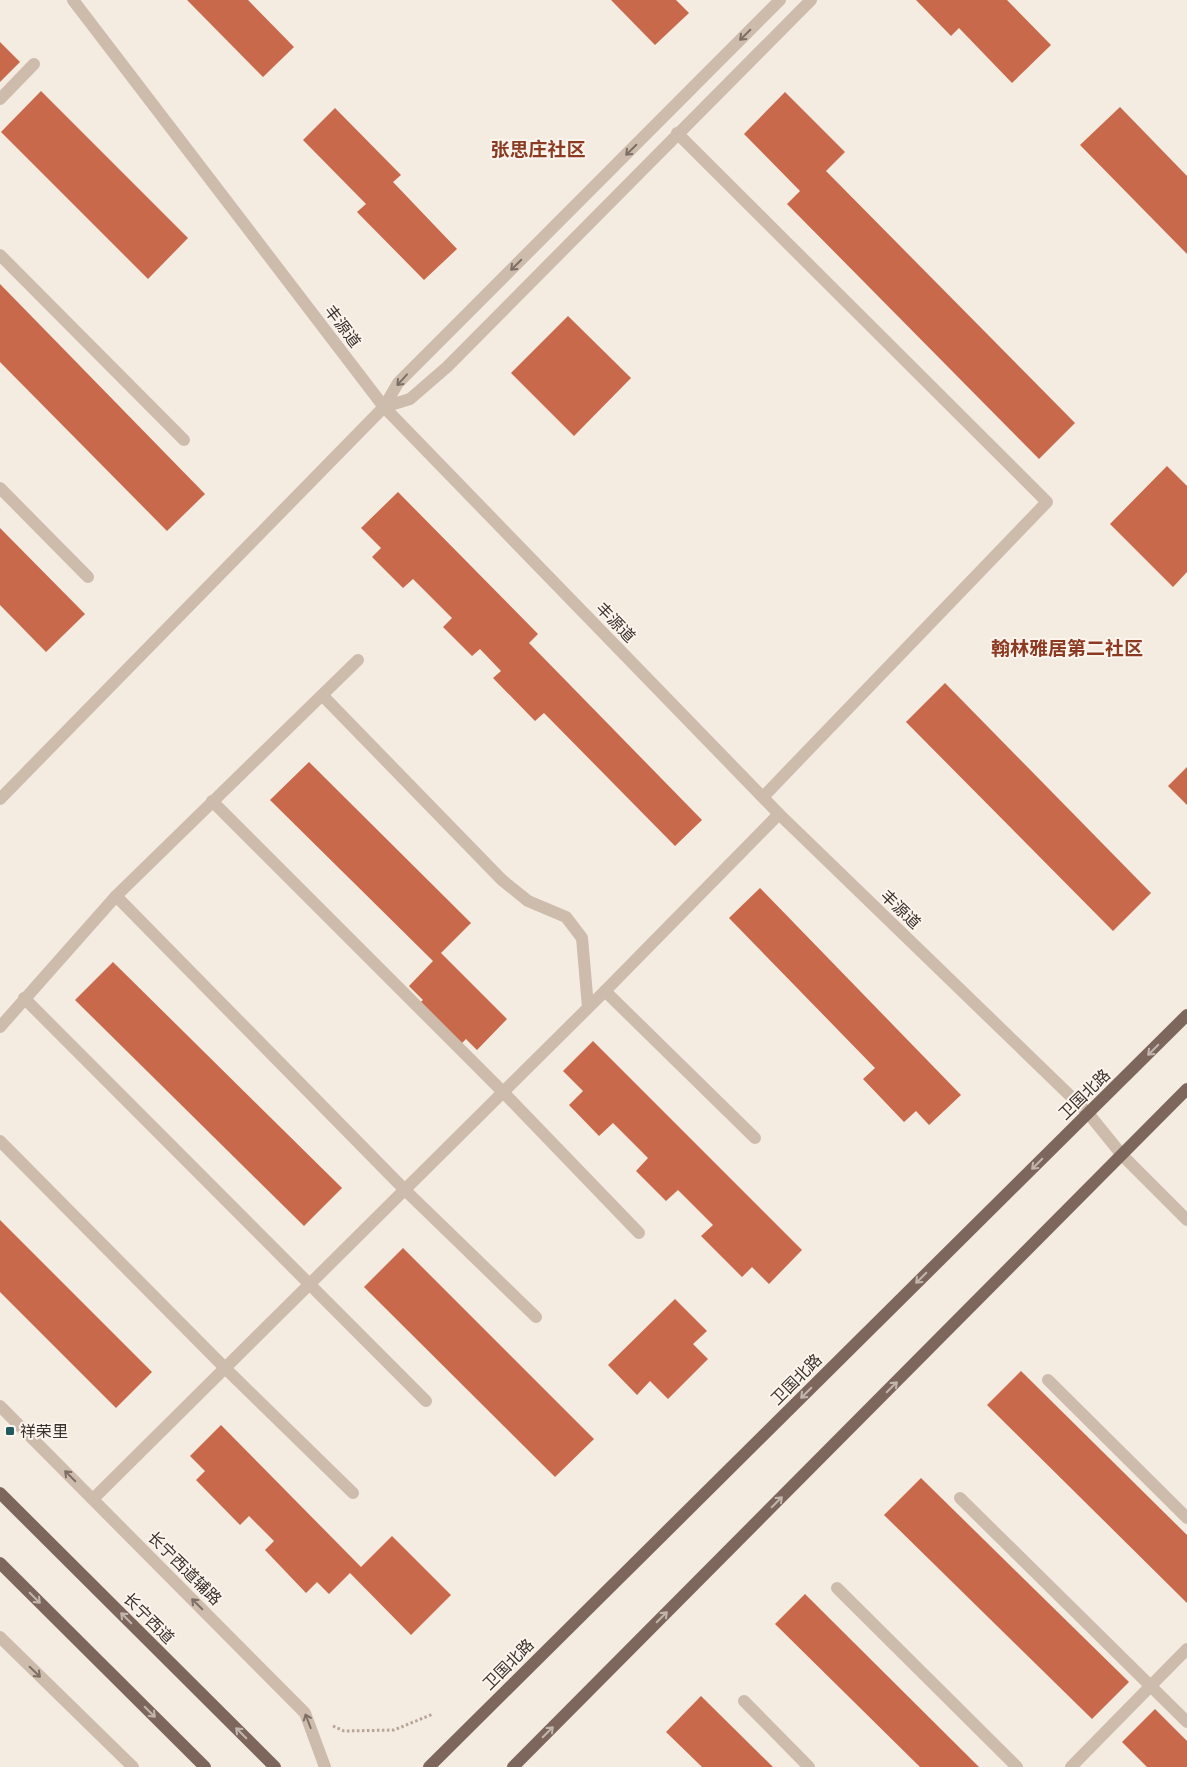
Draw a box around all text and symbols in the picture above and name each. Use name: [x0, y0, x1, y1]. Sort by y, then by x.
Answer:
one-way arrow: [739, 28, 751, 41]
district label: 张思庄社区: [490, 136, 586, 162]
one-way arrow: [625, 144, 637, 156]
one-way arrow: [510, 259, 522, 272]
street label: 丰源道: [320, 300, 366, 352]
one-way arrow: [396, 374, 408, 387]
street label: 丰源道: [591, 597, 641, 647]
district label: 翰林雅居第二社区: [991, 635, 1143, 661]
street label: 丰源道: [876, 884, 926, 934]
one-way arrow: [1147, 1044, 1159, 1056]
street label: 卫国北路: [1053, 1064, 1115, 1124]
one-way arrow: [1030, 1158, 1043, 1170]
one-way arrow: [915, 1272, 927, 1284]
street label: 卫国北路: [766, 1349, 826, 1409]
one-way arrow: [886, 1381, 898, 1393]
one-way arrow: [800, 1386, 812, 1399]
place label: 祥荣里: [20, 1420, 68, 1442]
marker: 祥荣里: [4, 1425, 16, 1437]
one-way arrow: [64, 1469, 76, 1482]
one-way arrow: [771, 1496, 783, 1508]
street label: 长宁西道辅路: [143, 1526, 227, 1610]
street label: 长宁西道: [119, 1588, 179, 1648]
one-way arrow: [28, 1592, 41, 1604]
one-way arrow: [191, 1597, 203, 1610]
one-way arrow: [656, 1611, 669, 1623]
one-way arrow: [119, 1612, 132, 1624]
street label: 卫国北路: [478, 1634, 538, 1694]
one-way arrow: [29, 1665, 41, 1678]
one-way arrow: [144, 1706, 156, 1718]
one-way arrow: [303, 1714, 312, 1729]
one-way arrow: [235, 1726, 247, 1739]
one-way arrow: [542, 1726, 554, 1739]

